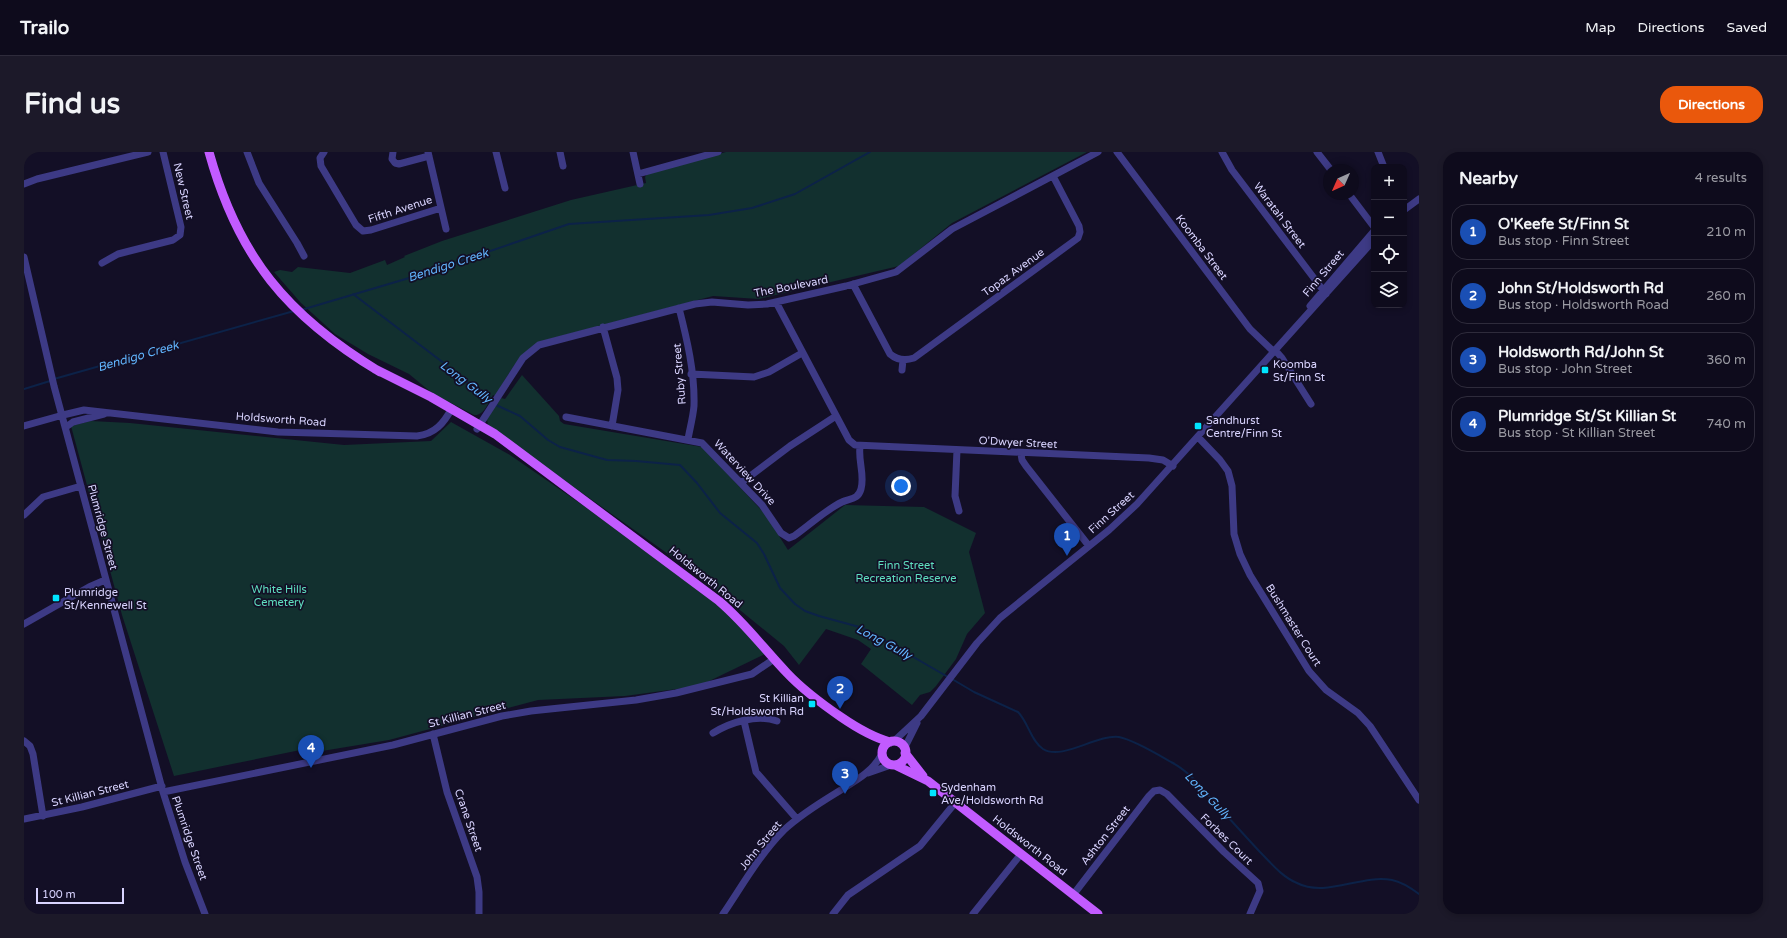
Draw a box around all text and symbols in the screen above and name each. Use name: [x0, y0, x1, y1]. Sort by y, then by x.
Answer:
text: Trailo: [20, 17, 69, 39]
text: Map: [1585, 19, 1616, 36]
text: Directions: [1638, 19, 1705, 36]
text: Saved: [1727, 19, 1767, 36]
button: Directions: [1660, 86, 1763, 123]
text: Find us: [24, 87, 120, 121]
street label: New Street: [171, 161, 196, 221]
north arrow: [1323, 164, 1359, 200]
map controls: [1371, 164, 1407, 308]
button: +: [1371, 164, 1407, 200]
text: Nearby: [1459, 168, 1518, 189]
text: 4 results: [1695, 170, 1747, 186]
street label: Waratah Street: [1251, 180, 1308, 251]
street label: Fifth Avenue: [367, 193, 434, 226]
button: −: [1371, 200, 1407, 236]
street label: Koomba Street: [1173, 212, 1230, 282]
text: O'Keefe St/Finn St: [1498, 215, 1629, 233]
text: 1: [1469, 224, 1477, 240]
text: 210 m: [1706, 224, 1746, 240]
text: Bus stop · Finn Street: [1498, 233, 1629, 249]
button: locate: [1371, 236, 1407, 272]
water label: Bendigo Creek: [406, 245, 491, 285]
street label: Topaz Avenue: [980, 246, 1047, 299]
street label: Finn Street: [1300, 247, 1347, 299]
button: layers: [1371, 272, 1407, 308]
street label: The Boulevard: [753, 273, 829, 300]
text: John St/Holdsworth Rd: [1498, 279, 1664, 297]
text: 2: [1469, 288, 1477, 304]
text: 260 m: [1706, 288, 1746, 304]
text: Bus stop · Holdsworth Road: [1498, 297, 1669, 313]
water label: Bendigo Creek: [96, 337, 182, 374]
street label: Ruby Street: [670, 343, 689, 405]
text: Holdsworth Rd/John St: [1498, 343, 1664, 361]
text: 3: [1469, 352, 1477, 368]
text: 360 m: [1706, 352, 1746, 368]
water label: Long Gully: [437, 358, 496, 407]
place label: Koomba St/Finn St: [1273, 358, 1325, 384]
text: Bus stop · John Street: [1498, 361, 1632, 377]
marker: Koomba St/Finn St: [1260, 365, 1270, 375]
text: Plumridge St/St Killian St: [1498, 407, 1676, 425]
street label: Holdsworth Road: [235, 410, 327, 429]
place label: Sandhurst Centre/Finn St: [1206, 414, 1282, 440]
text: 4: [1469, 416, 1477, 432]
text: 740 m: [1706, 416, 1746, 432]
marker: Sandhurst Centre/Finn St: [1193, 421, 1203, 431]
text: Bus stop · St Killian Street: [1498, 425, 1655, 441]
street label: O'Dwyer Street: [978, 434, 1058, 451]
street label: Waterview Drive: [711, 437, 778, 508]
your location: [891, 476, 911, 496]
street label: Plumridge Street: [85, 483, 120, 571]
street label: Finn Street: [1086, 488, 1137, 536]
pin: 1: [1054, 523, 1080, 556]
street label: Holdsworth Road: [666, 544, 745, 611]
park label: Finn Street Recreation Reserve: [855, 559, 957, 585]
street label: Bushmaster Court: [1263, 582, 1324, 669]
park label: White Hills Cemetery: [251, 583, 307, 609]
place label: Plumridge St/Kennewell St: [64, 586, 147, 612]
marker: Plumridge St/Kennewell St: [51, 593, 61, 603]
water label: Long Gully: [854, 621, 916, 663]
pin: 2: [827, 676, 853, 709]
place label: St Killian St/Holdsworth Rd: [711, 692, 804, 718]
street label: St Killian Street: [427, 699, 507, 730]
marker: St Killian St/Holdsworth Rd: [807, 699, 817, 709]
pin: 4: [298, 735, 324, 768]
pin: 3: [832, 761, 858, 794]
water label: Long Gully: [1182, 769, 1235, 824]
street label: St Killian Street: [50, 778, 130, 809]
place label: Sydenham Ave/Holdsworth Rd: [941, 781, 1044, 807]
street label: Crane Street: [452, 787, 485, 853]
marker: Sydenham Ave/Holdsworth Rd: [928, 788, 938, 798]
street label: Plumridge Street: [169, 794, 210, 882]
street label: Ashton Street: [1078, 803, 1133, 868]
street label: Forbes Court: [1198, 811, 1256, 868]
street label: Holdsworth Road: [990, 812, 1069, 878]
street label: John Street: [737, 818, 784, 873]
scale bar: [36, 886, 124, 905]
text: 100 m: [42, 888, 76, 901]

